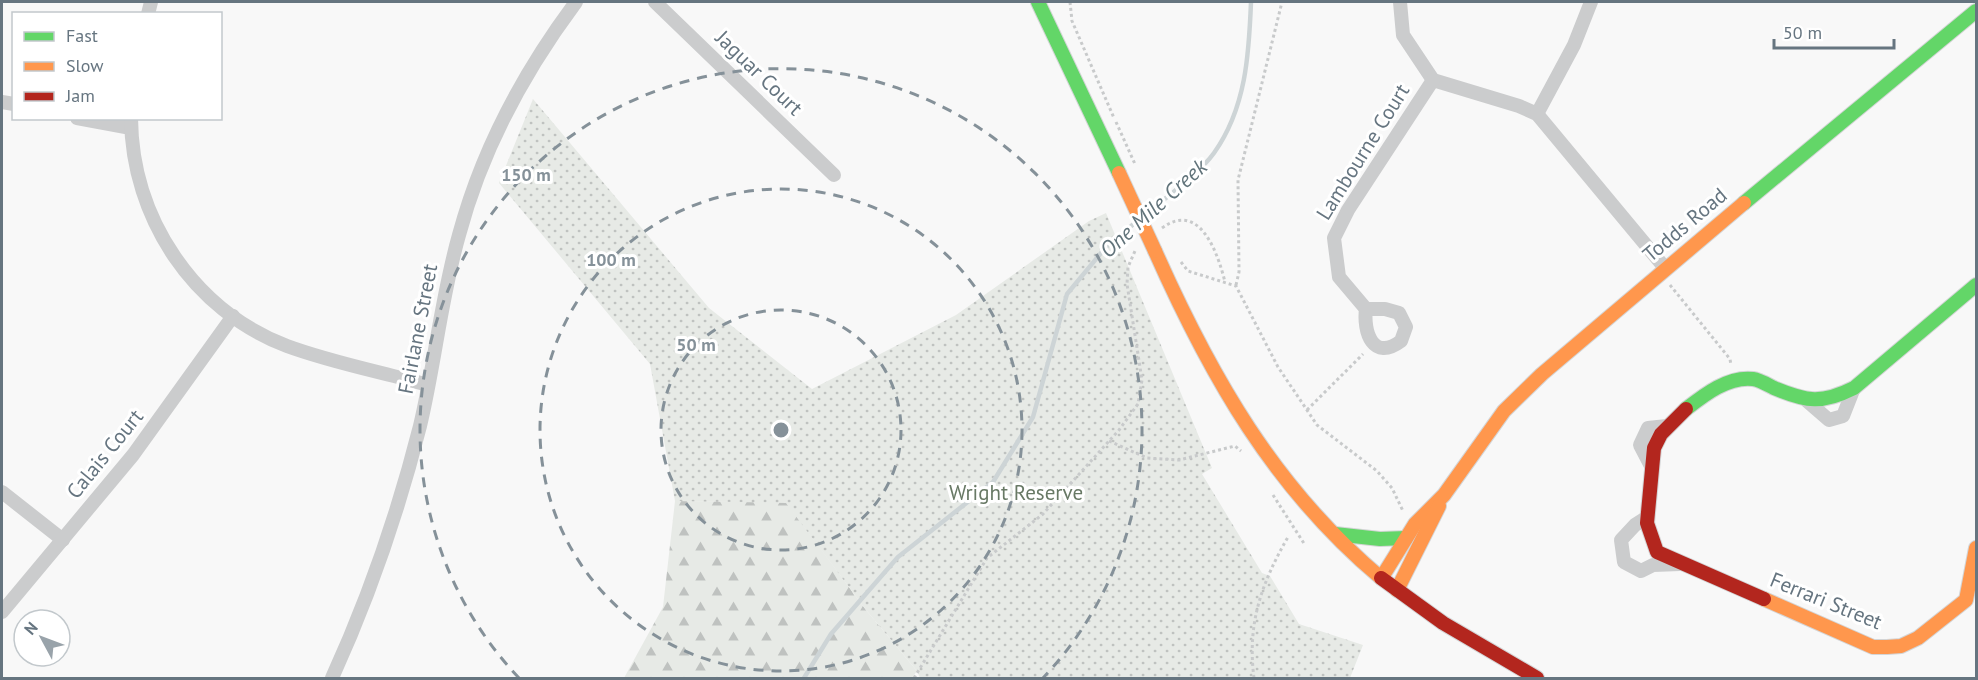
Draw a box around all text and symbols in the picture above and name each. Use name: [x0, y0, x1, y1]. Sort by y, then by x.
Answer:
legend: [12, 12, 222, 120]
scale bar: [1774, 12, 1894, 50]
text: 50 m: [1783, 21, 1822, 44]
text: Fast: [66, 24, 98, 47]
street label: Jaguar Court: [709, 24, 809, 121]
text: Slow: [66, 54, 104, 77]
street label: Lambourne Court: [1310, 79, 1415, 225]
text: Jam: [65, 84, 95, 107]
water label: One Mile Creek: [1094, 152, 1213, 264]
text: 150 m: [501, 163, 551, 186]
street label: Todds Road: [1637, 182, 1732, 268]
text: 100 m: [586, 248, 636, 271]
street label: Fairlane Street: [392, 262, 443, 396]
text: 50 m: [676, 333, 716, 356]
street label: Calais Court: [60, 403, 149, 504]
centre of rings: [771, 420, 791, 440]
park label: Wright Reserve: [949, 479, 1083, 506]
street label: Ferrari Street: [1766, 566, 1886, 635]
north arrow: [12, 608, 72, 668]
text: N: [20, 618, 42, 639]

